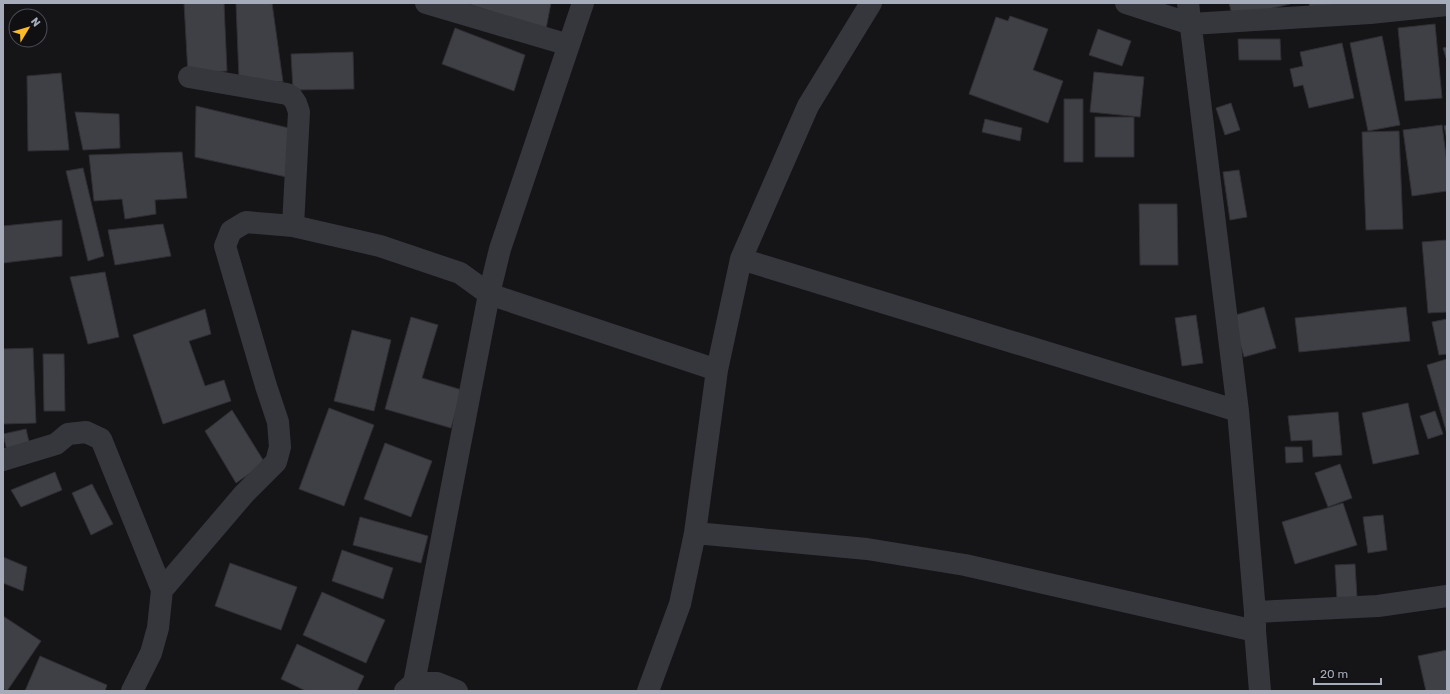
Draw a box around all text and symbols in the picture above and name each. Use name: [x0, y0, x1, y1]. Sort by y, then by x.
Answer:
north arrow: [8, 8, 48, 48]
text: N: [28, 15, 43, 29]
scale bar: [1314, 660, 1381, 686]
text: 20 m: [1320, 667, 1348, 681]

